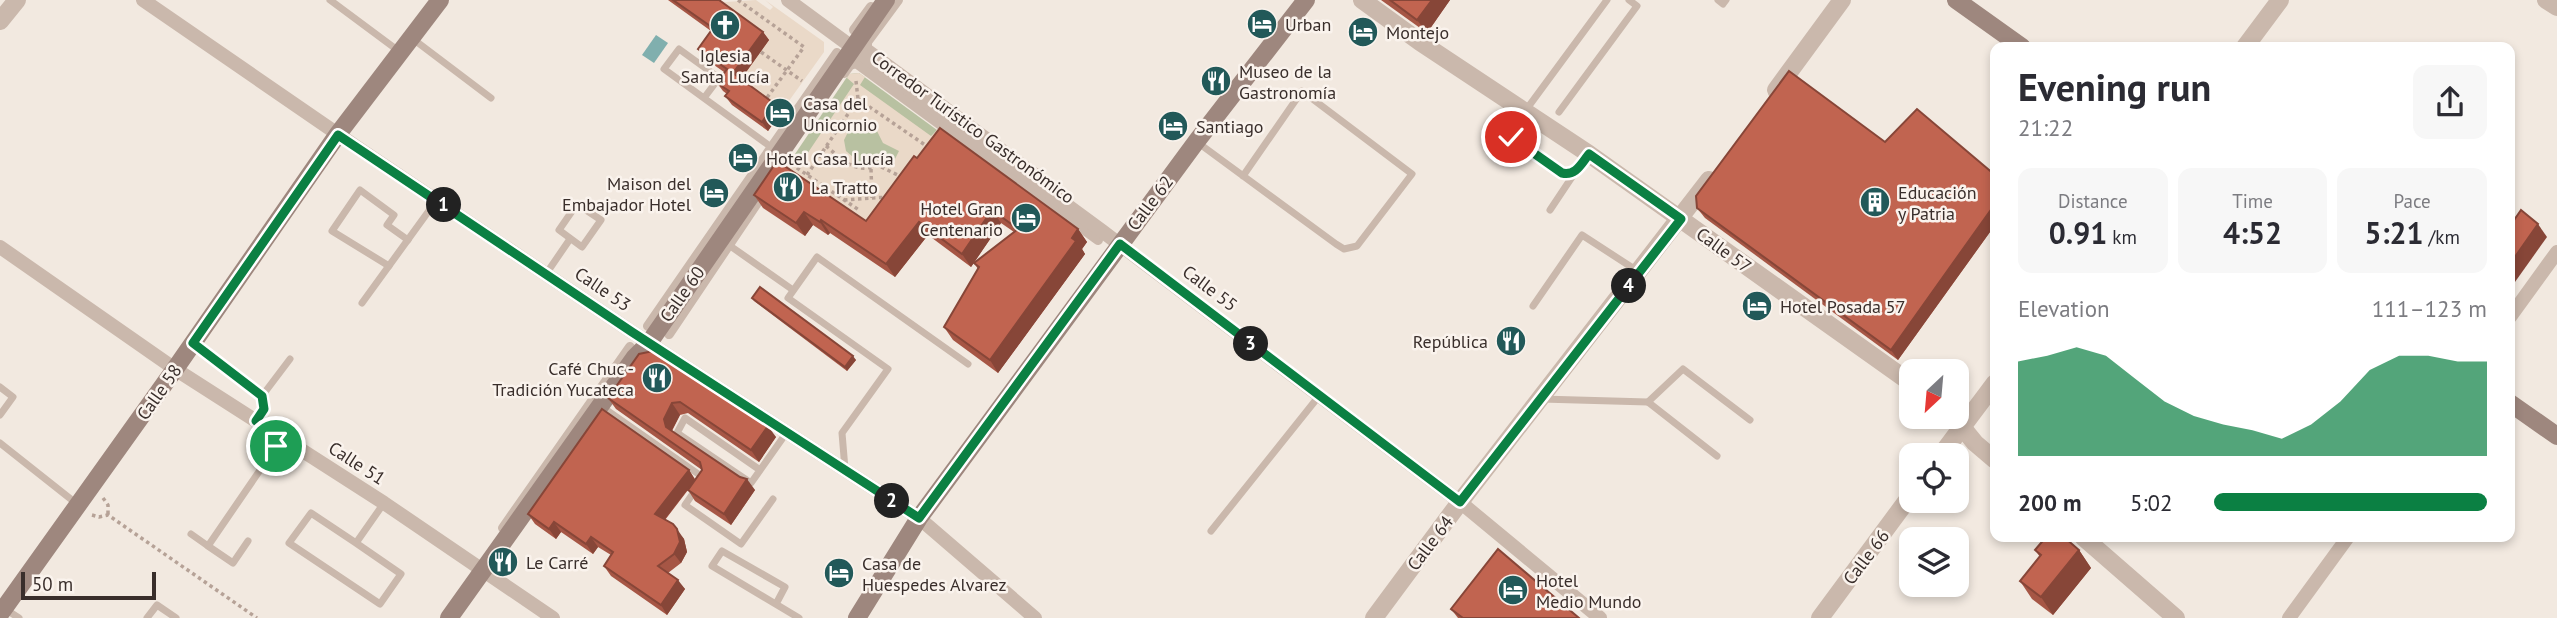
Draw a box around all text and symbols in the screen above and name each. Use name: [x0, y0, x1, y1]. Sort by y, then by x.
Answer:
hotel icon: Urban: [1245, 7, 1279, 41]
church icon: Iglesia Santa Lucía: [708, 8, 742, 42]
place label: Urban: [1285, 13, 1331, 36]
hotel icon: Montejo: [1346, 15, 1380, 49]
place label: Montejo: [1386, 21, 1449, 44]
place label: Iglesia Santa Lucía: [681, 44, 769, 88]
street label: Corredor Turístico Gastronómico: [867, 46, 1079, 208]
place label: Museo de la Gastronomía: [1239, 60, 1336, 104]
text: Evening run: [2018, 62, 2211, 111]
restaurant icon: Museo de la Gastronomía: [1199, 64, 1233, 98]
button: share: [2413, 65, 2487, 139]
place label: Casa del Unicornio: [803, 92, 877, 136]
hotel icon: Casa del Unicornio: [763, 96, 797, 130]
pin: [1481, 107, 1541, 167]
hotel icon: Santiago: [1156, 109, 1190, 143]
text: 21:22: [2018, 113, 2073, 142]
place label: Santiago: [1196, 115, 1264, 138]
icon: check: [1492, 118, 1530, 156]
hotel icon: Hotel Casa Lucía: [726, 141, 760, 175]
place label: Hotel Casa Lucía: [766, 147, 894, 170]
restaurant icon: La Tratto: [771, 170, 805, 204]
street label: Calle 62: [1122, 171, 1178, 235]
place label: Maison del Embajador Hotel: [562, 172, 692, 216]
hotel icon: Maison del Embajador Hotel: [697, 176, 731, 210]
place label: La Tratto: [811, 176, 878, 199]
place label: Educación y Patria: [1898, 181, 1977, 225]
building icon: Educación y Patria: [1858, 185, 1892, 219]
pin: 1: [426, 188, 462, 222]
text: Distance: [2058, 189, 2128, 213]
text: Time: [2232, 189, 2273, 213]
text: Pace: [2394, 189, 2431, 213]
text: 1: [438, 192, 449, 216]
place label: Hotel Gran Centenario: [920, 197, 1003, 241]
hotel icon: Hotel Gran Centenario: [1009, 201, 1043, 235]
text: 0.91: [2049, 213, 2107, 252]
text: 4:52: [2223, 213, 2282, 252]
text: 5:21: [2364, 213, 2424, 252]
street label: Calle 57: [1692, 222, 1756, 278]
text: km: [2107, 225, 2137, 249]
text: /km: [2424, 225, 2460, 249]
street label: Calle 55: [1178, 260, 1242, 316]
street label: Calle 60: [655, 261, 710, 326]
street label: Calle 53: [570, 262, 636, 316]
pin: 4: [1612, 268, 1646, 304]
text: 4: [1623, 273, 1634, 297]
hotel icon: Hotel Posada 57: [1740, 289, 1774, 323]
text: Elevation: [2018, 294, 2110, 323]
text: 111–123 m: [2372, 294, 2487, 323]
place label: Hotel Posada 57: [1780, 295, 1905, 318]
restaurant icon: República: [1494, 324, 1528, 358]
pin: 3: [1234, 326, 1268, 362]
place label: República: [1413, 330, 1488, 353]
text: 3: [1245, 331, 1256, 355]
place label: Café Chuc - Tradición Yucateca: [492, 357, 634, 401]
north arrow: [1899, 359, 1969, 429]
map controls: [1899, 359, 1969, 597]
street label: Calle 58: [132, 360, 186, 424]
restaurant icon: Café Chuc - Tradición Yucateca: [640, 361, 674, 395]
pin: [246, 416, 306, 476]
icon: arrive: [257, 427, 295, 465]
street label: Calle 51: [324, 436, 390, 490]
button: locate: [1899, 443, 1969, 513]
pin: 2: [874, 484, 910, 518]
text: 2: [886, 488, 897, 512]
text: 200 m: [2018, 488, 2081, 517]
text: 5:02: [2130, 488, 2173, 517]
street label: Calle 64: [1402, 511, 1458, 575]
street label: Calle 66: [1838, 525, 1894, 589]
button: layers: [1899, 527, 1969, 597]
restaurant icon: Le Carré: [486, 545, 520, 579]
place label: Le Carré: [526, 551, 588, 574]
place label: Casa de Huespedes Alvarez: [862, 552, 1007, 596]
hotel icon: Casa de Huespedes Alvarez: [822, 556, 856, 590]
scale bar: [21, 569, 156, 601]
place label: Hotel Medio Mundo: [1536, 569, 1641, 613]
text: 50 m: [32, 572, 73, 596]
hotel icon: Hotel Medio Mundo: [1496, 573, 1530, 607]

